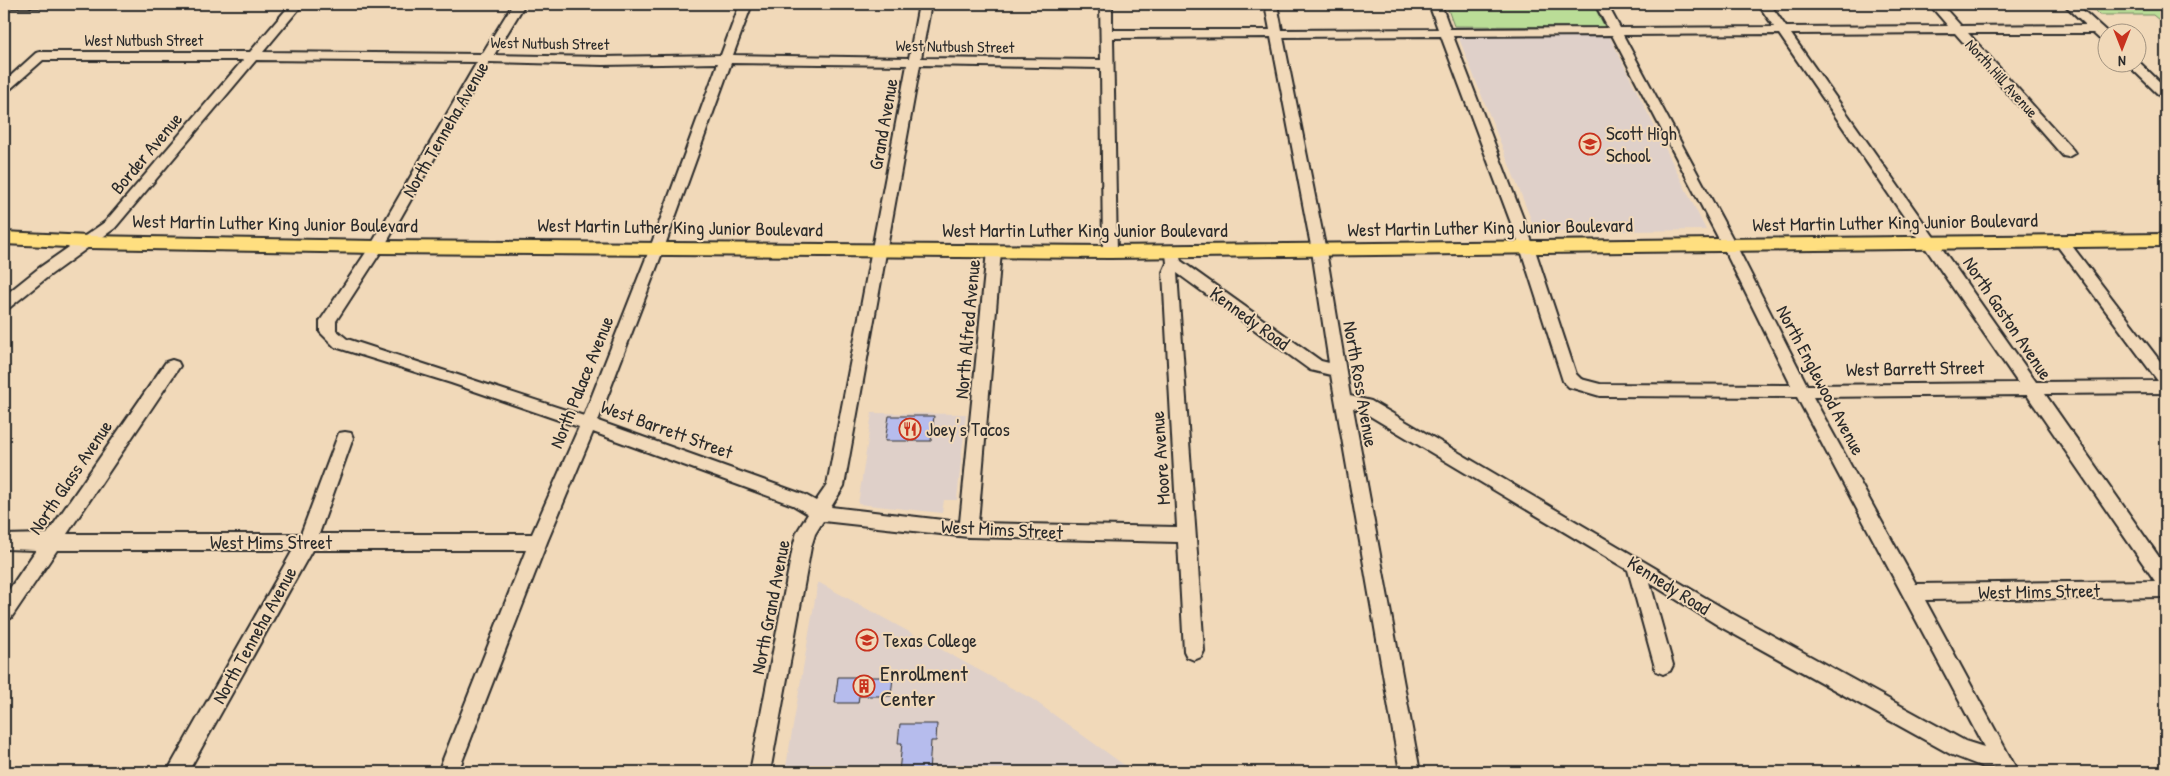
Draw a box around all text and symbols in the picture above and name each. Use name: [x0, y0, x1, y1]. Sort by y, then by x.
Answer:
north arrow: [2098, 22, 2148, 72]
street label: West Nutbush Street: [85, 29, 204, 51]
street label: West Nutbush Street: [490, 31, 610, 55]
street label: West Nutbush Street: [895, 34, 1015, 58]
street label: North Hill Avenue: [1961, 34, 2044, 123]
text: N: [2118, 52, 2126, 71]
street label: North Tenneha Avenue: [395, 56, 495, 202]
street label: Grand Avenue: [862, 76, 904, 172]
street label: Border Avenue: [104, 106, 188, 199]
place label: Scott High School: [1606, 120, 1677, 168]
school or university icon: Scott High School: [1578, 132, 1602, 156]
street label: West Martin Luther King Junior Boulevard: [1752, 207, 2039, 237]
street label: West Martin Luther King Junior Boulevard: [132, 208, 419, 238]
street label: West Martin Luther King Junior Boulevard: [537, 212, 824, 242]
street label: West Martin Luther King Junior Boulevard: [1347, 212, 1634, 242]
street label: West Martin Luther King Junior Boulevard: [942, 217, 1228, 243]
street label: North Gaston Avenue: [1957, 251, 2059, 385]
street label: North Alfred Avenue: [948, 258, 986, 400]
street label: Kennedy Road: [1205, 280, 1296, 356]
street label: North Englewood Avenue: [1771, 301, 1872, 460]
street label: North Palace Avenue: [543, 312, 620, 452]
street label: North Ross Avenue: [1337, 319, 1385, 449]
street label: West Barrett Street: [1846, 354, 1985, 382]
street label: West Barrett Street: [598, 393, 737, 465]
street label: Moore Avenue: [1144, 410, 1176, 506]
street label: North Glass Avenue: [22, 414, 118, 539]
place label: Joey's Tacos: [926, 416, 1010, 442]
restaurant icon: Joey's Tacos: [898, 417, 922, 441]
street label: West Mims Street: [940, 513, 1064, 545]
street label: West Mims Street: [210, 529, 332, 555]
street label: North Grand Avenue: [744, 537, 796, 676]
street label: Kennedy Road: [1623, 549, 1716, 621]
street label: North Tenneha Avenue: [206, 561, 303, 708]
street label: West Mims Street: [1978, 577, 2101, 605]
place label: Texas College: [883, 627, 977, 653]
school or university icon: Texas College: [855, 628, 879, 652]
place label: Enrollment Center: [880, 658, 968, 713]
building icon: Enrollment Center: [852, 674, 876, 698]

